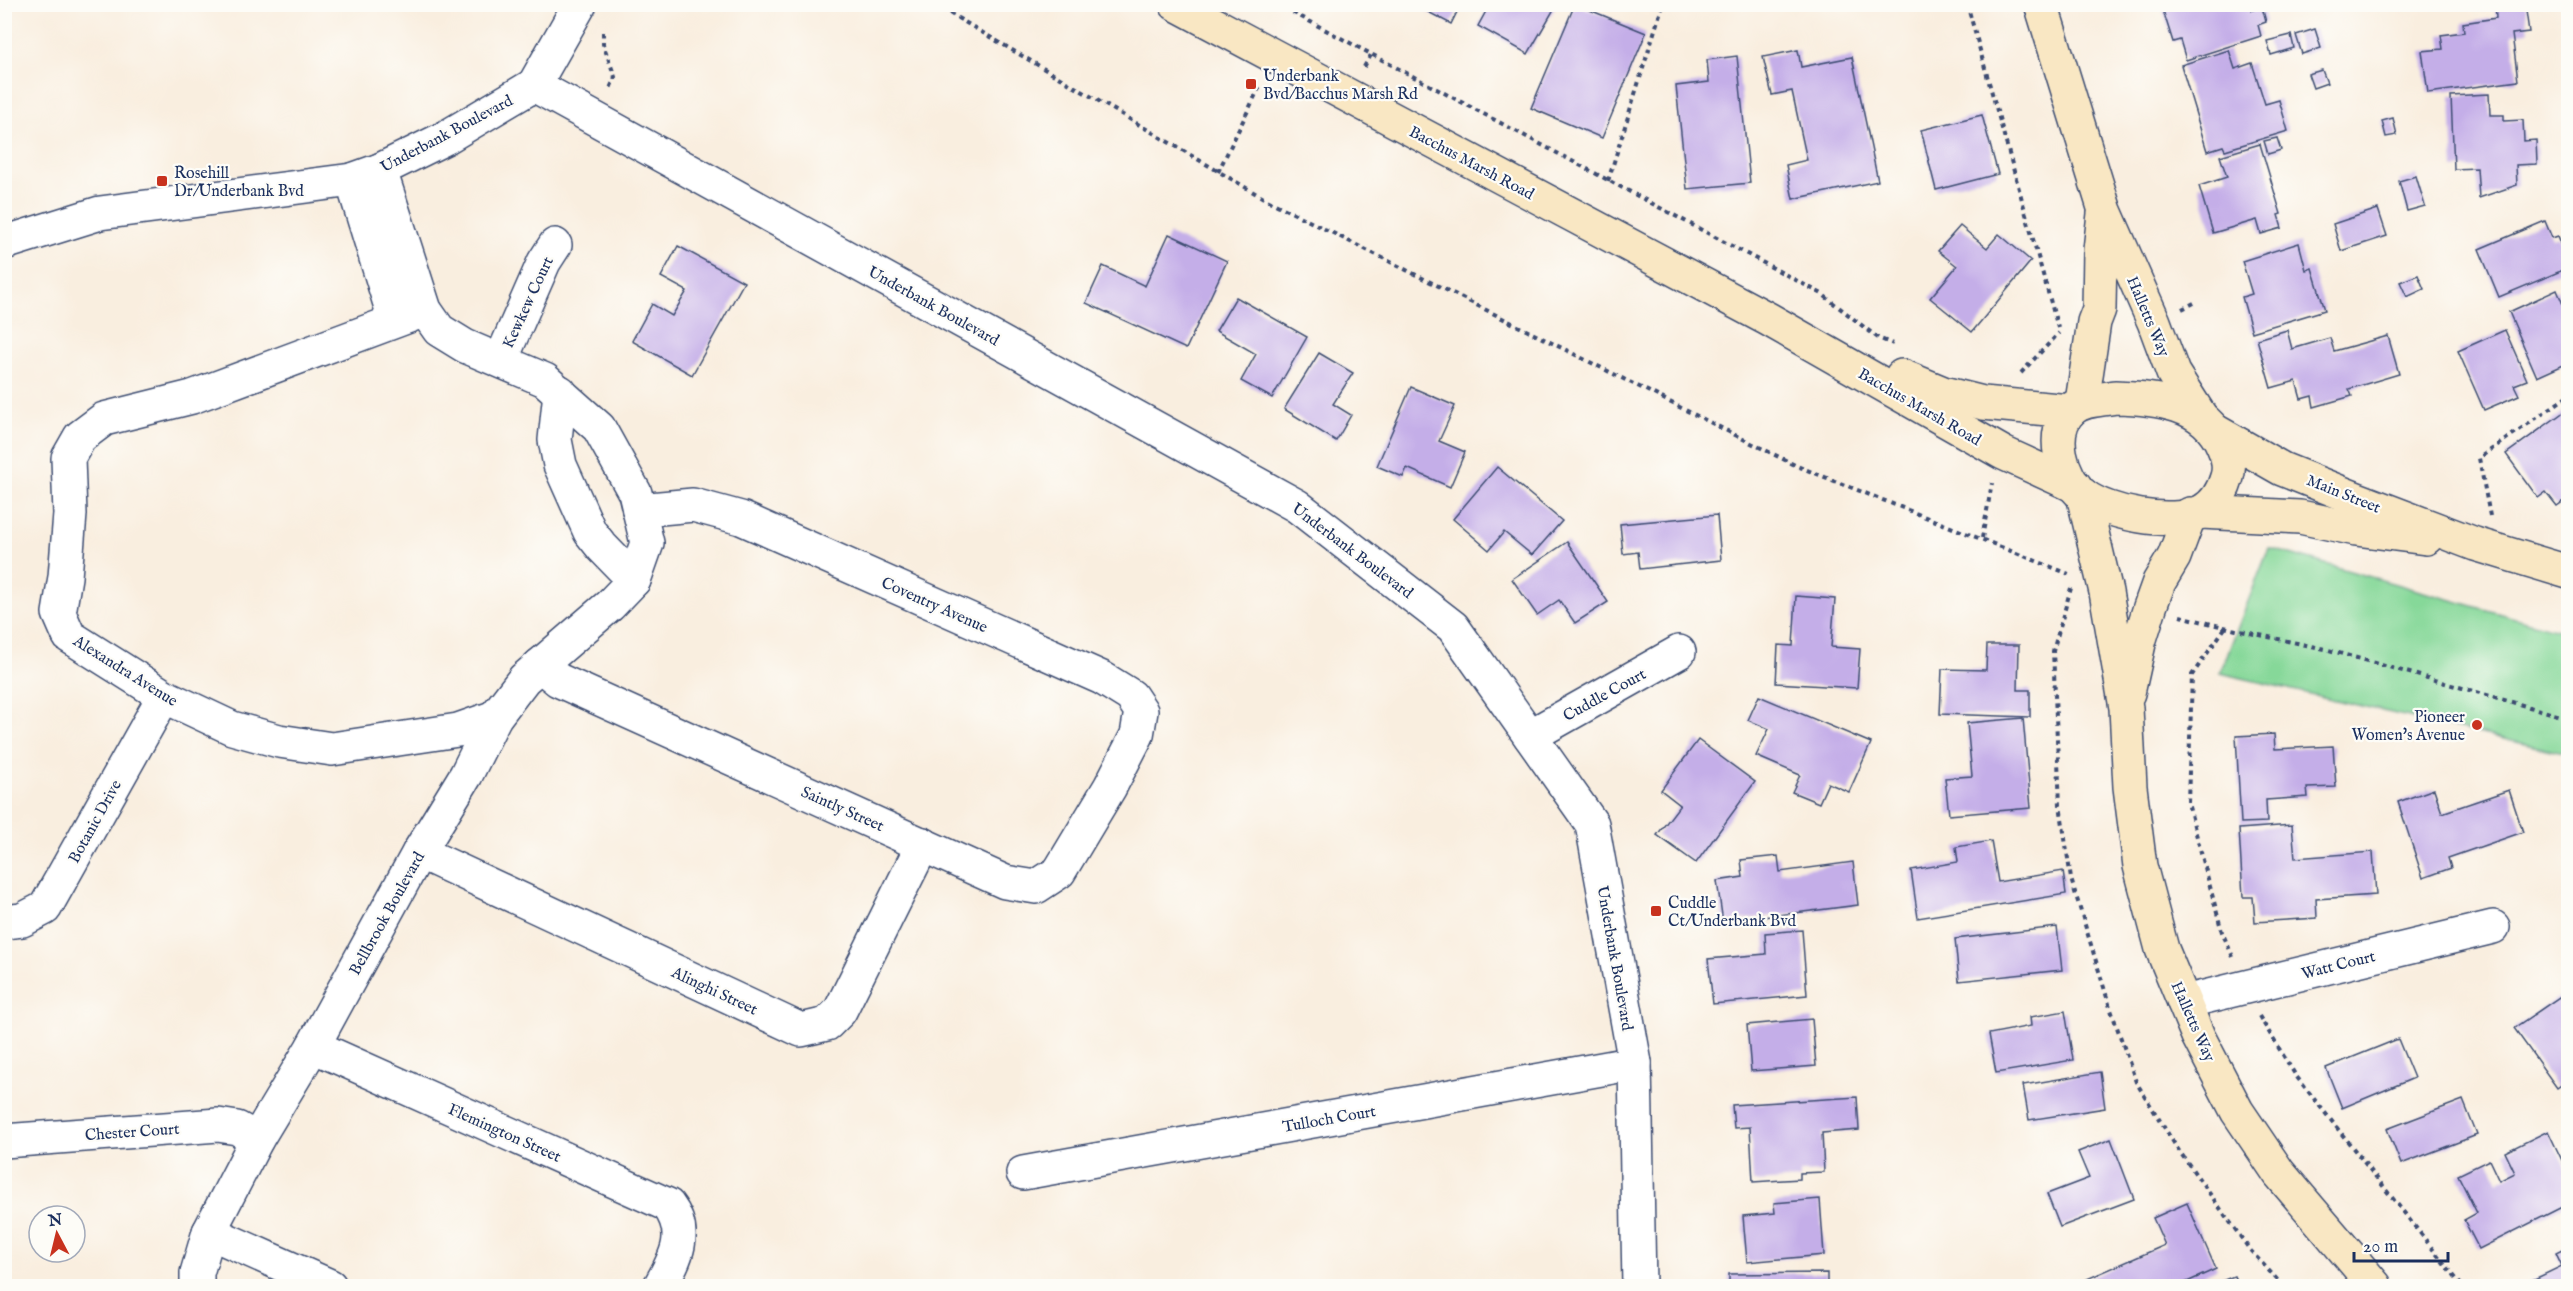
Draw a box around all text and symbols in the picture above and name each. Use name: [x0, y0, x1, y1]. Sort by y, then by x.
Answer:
place label: Underbank Bvd/Bacchus Marsh Rd: [1263, 67, 1418, 105]
marker: Underbank Bvd/Bacchus Marsh Rd: [1244, 77, 1258, 91]
street label: Underbank Boulevard: [377, 91, 517, 178]
street label: Bacchus Marsh Road: [1405, 122, 1537, 205]
place label: Rosehill Dr/Underbank Bvd: [174, 164, 304, 202]
marker: Rosehill Dr/Underbank Bvd: [155, 174, 169, 188]
street label: Kewkew Court: [499, 253, 559, 352]
street label: Underbank Boulevard: [864, 262, 1003, 351]
street label: Halletts Way: [2121, 273, 2173, 360]
street label: Bacchus Marsh Road: [1854, 364, 1984, 451]
street label: Main Street: [2303, 471, 2384, 519]
street label: Underbank Boulevard: [1287, 499, 1417, 604]
street label: Coventry Avenue: [878, 573, 990, 638]
street label: Alexandra Avenue: [68, 631, 181, 712]
street label: Cuddle Court: [1560, 665, 1650, 727]
place label: Pioneer Women's Avenue: [2351, 708, 2465, 746]
marker: Pioneer Women's Avenue: [2470, 718, 2484, 732]
street label: Botanic Drive: [65, 777, 127, 867]
street label: Saintly Street: [798, 783, 887, 837]
street label: Bellbrook Boulevard: [346, 848, 430, 979]
street label: Underbank Boulevard: [1591, 884, 1637, 1033]
place label: Cuddle Ct/Underbank Bvd: [1668, 894, 1796, 932]
marker: Cuddle Ct/Underbank Bvd: [1649, 904, 1663, 918]
street label: Watt Court: [2300, 947, 2378, 985]
street label: Alinghi Street: [667, 963, 761, 1021]
street label: Halletts Way: [2166, 979, 2219, 1065]
street label: Flemington Street: [445, 1100, 564, 1168]
street label: Tulloch Court: [1281, 1102, 1378, 1138]
street label: Chester Court: [84, 1120, 181, 1146]
north arrow: [27, 1204, 87, 1264]
text: N: [46, 1210, 64, 1232]
scale bar: [2354, 1225, 2448, 1263]
text: 20 m: [2363, 1236, 2398, 1259]

